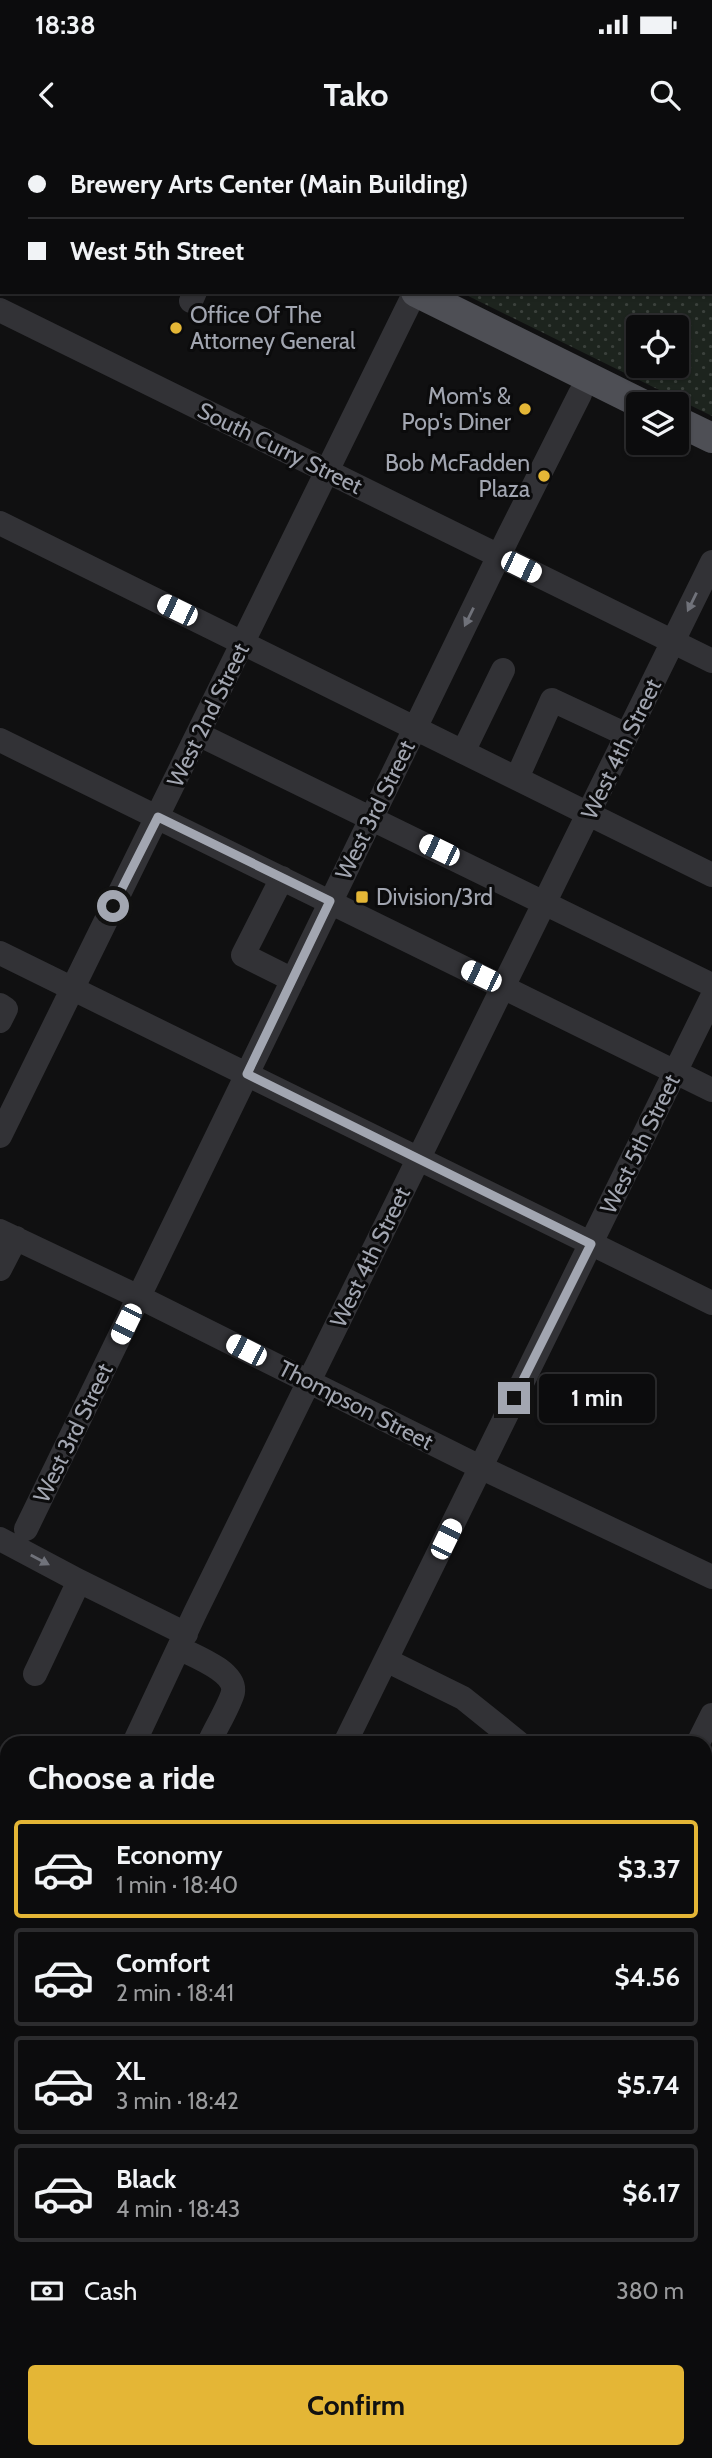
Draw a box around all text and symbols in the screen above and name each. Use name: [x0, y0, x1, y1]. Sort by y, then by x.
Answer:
text: 18:38: [35, 9, 96, 41]
text: Tako: [323, 75, 389, 114]
icon: back: [28, 76, 66, 114]
icon: search: [646, 76, 684, 114]
text: Brewery Arts Center (Main Building): [70, 168, 468, 200]
text: West 5th Street: [70, 235, 244, 267]
place label: Office Of The Attorney General: [190, 301, 356, 355]
map controls: [626, 315, 689, 455]
button: locate: [626, 315, 689, 378]
marker: Office Of The Attorney General: [168, 320, 184, 336]
place label: Mom's & Pop's Diner: [401, 382, 512, 436]
button: layers: [626, 392, 689, 455]
street label: South Curry Street: [193, 396, 367, 500]
marker: Mom's & Pop's Diner: [517, 401, 533, 417]
place label: Bob McFadden Plaza: [385, 449, 530, 503]
marker: Bob McFadden Plaza: [536, 468, 552, 484]
car: [498, 548, 545, 586]
car: [154, 591, 201, 629]
one-way arrow: [687, 592, 698, 612]
one-way arrow: [464, 607, 475, 627]
street label: West 2nd Street: [161, 638, 255, 792]
street label: West 4th Street: [575, 674, 667, 824]
street label: West 3rd Street: [329, 736, 421, 884]
car: [416, 831, 463, 869]
place label: Division/3rd: [376, 883, 493, 911]
marker: Division/3rd: [354, 889, 370, 905]
route start: [97, 890, 129, 922]
car: [458, 957, 505, 995]
street label: West 5th Street: [594, 1069, 686, 1218]
street label: West 4th Street: [324, 1182, 416, 1332]
car: [108, 1301, 145, 1347]
car: [223, 1331, 270, 1369]
street label: Thompson Street: [274, 1354, 438, 1456]
street label: West 3rd Street: [27, 1359, 119, 1507]
callout: 1 min: [538, 1374, 654, 1422]
route end: [498, 1382, 530, 1414]
text: 1 min: [571, 1384, 623, 1412]
car: [428, 1516, 465, 1562]
one-way arrow: [30, 1554, 50, 1566]
text: Choose a ride: [28, 1758, 215, 1797]
icon: car: [32, 1838, 95, 1901]
text: Economy: [116, 1839, 222, 1871]
text: $3.37: [618, 1853, 680, 1885]
text: 1 min · 18:40: [116, 1871, 238, 1899]
icon: car: [32, 1946, 95, 2009]
text: Comfort: [116, 1947, 210, 1979]
text: $4.56: [614, 1961, 680, 1993]
text: 2 min · 18:41: [116, 1979, 234, 2007]
icon: car: [32, 2054, 95, 2117]
text: XL: [116, 2055, 145, 2087]
text: $5.74: [617, 2069, 680, 2101]
text: 3 min · 18:42: [116, 2087, 239, 2115]
icon: car: [32, 2162, 95, 2225]
text: Black: [116, 2163, 176, 2195]
text: $6.17: [622, 2177, 680, 2209]
text: 4 min · 18:43: [116, 2195, 240, 2223]
icon: cash: [28, 2272, 66, 2310]
text: Cash: [84, 2275, 137, 2307]
text: 380 m: [616, 2277, 684, 2305]
button: Confirm: [28, 2365, 684, 2445]

